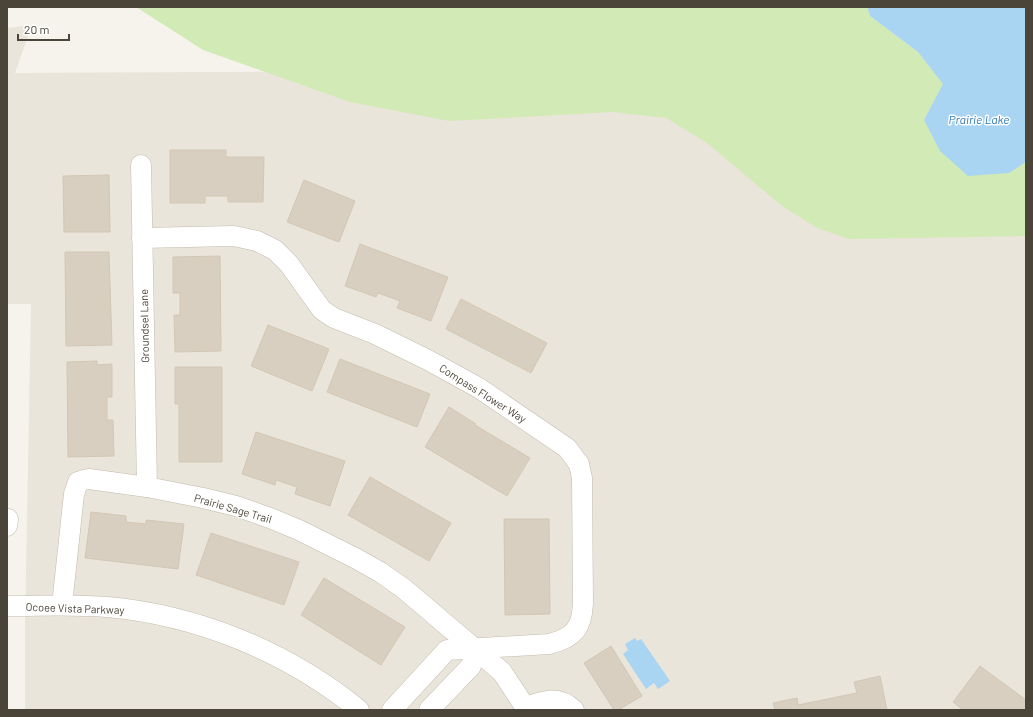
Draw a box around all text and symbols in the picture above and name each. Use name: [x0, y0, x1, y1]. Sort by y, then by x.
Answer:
scale bar: [18, 16, 69, 42]
text: 20 m: [24, 22, 50, 36]
water label: Prairie Lake: [949, 112, 1009, 126]
street label: Groundsel Lane: [137, 289, 151, 363]
street label: Compass Flower Way: [437, 361, 529, 425]
street label: Prairie Sage Trail: [193, 491, 273, 525]
street label: Ocoee Vista Parkway: [25, 600, 125, 616]

